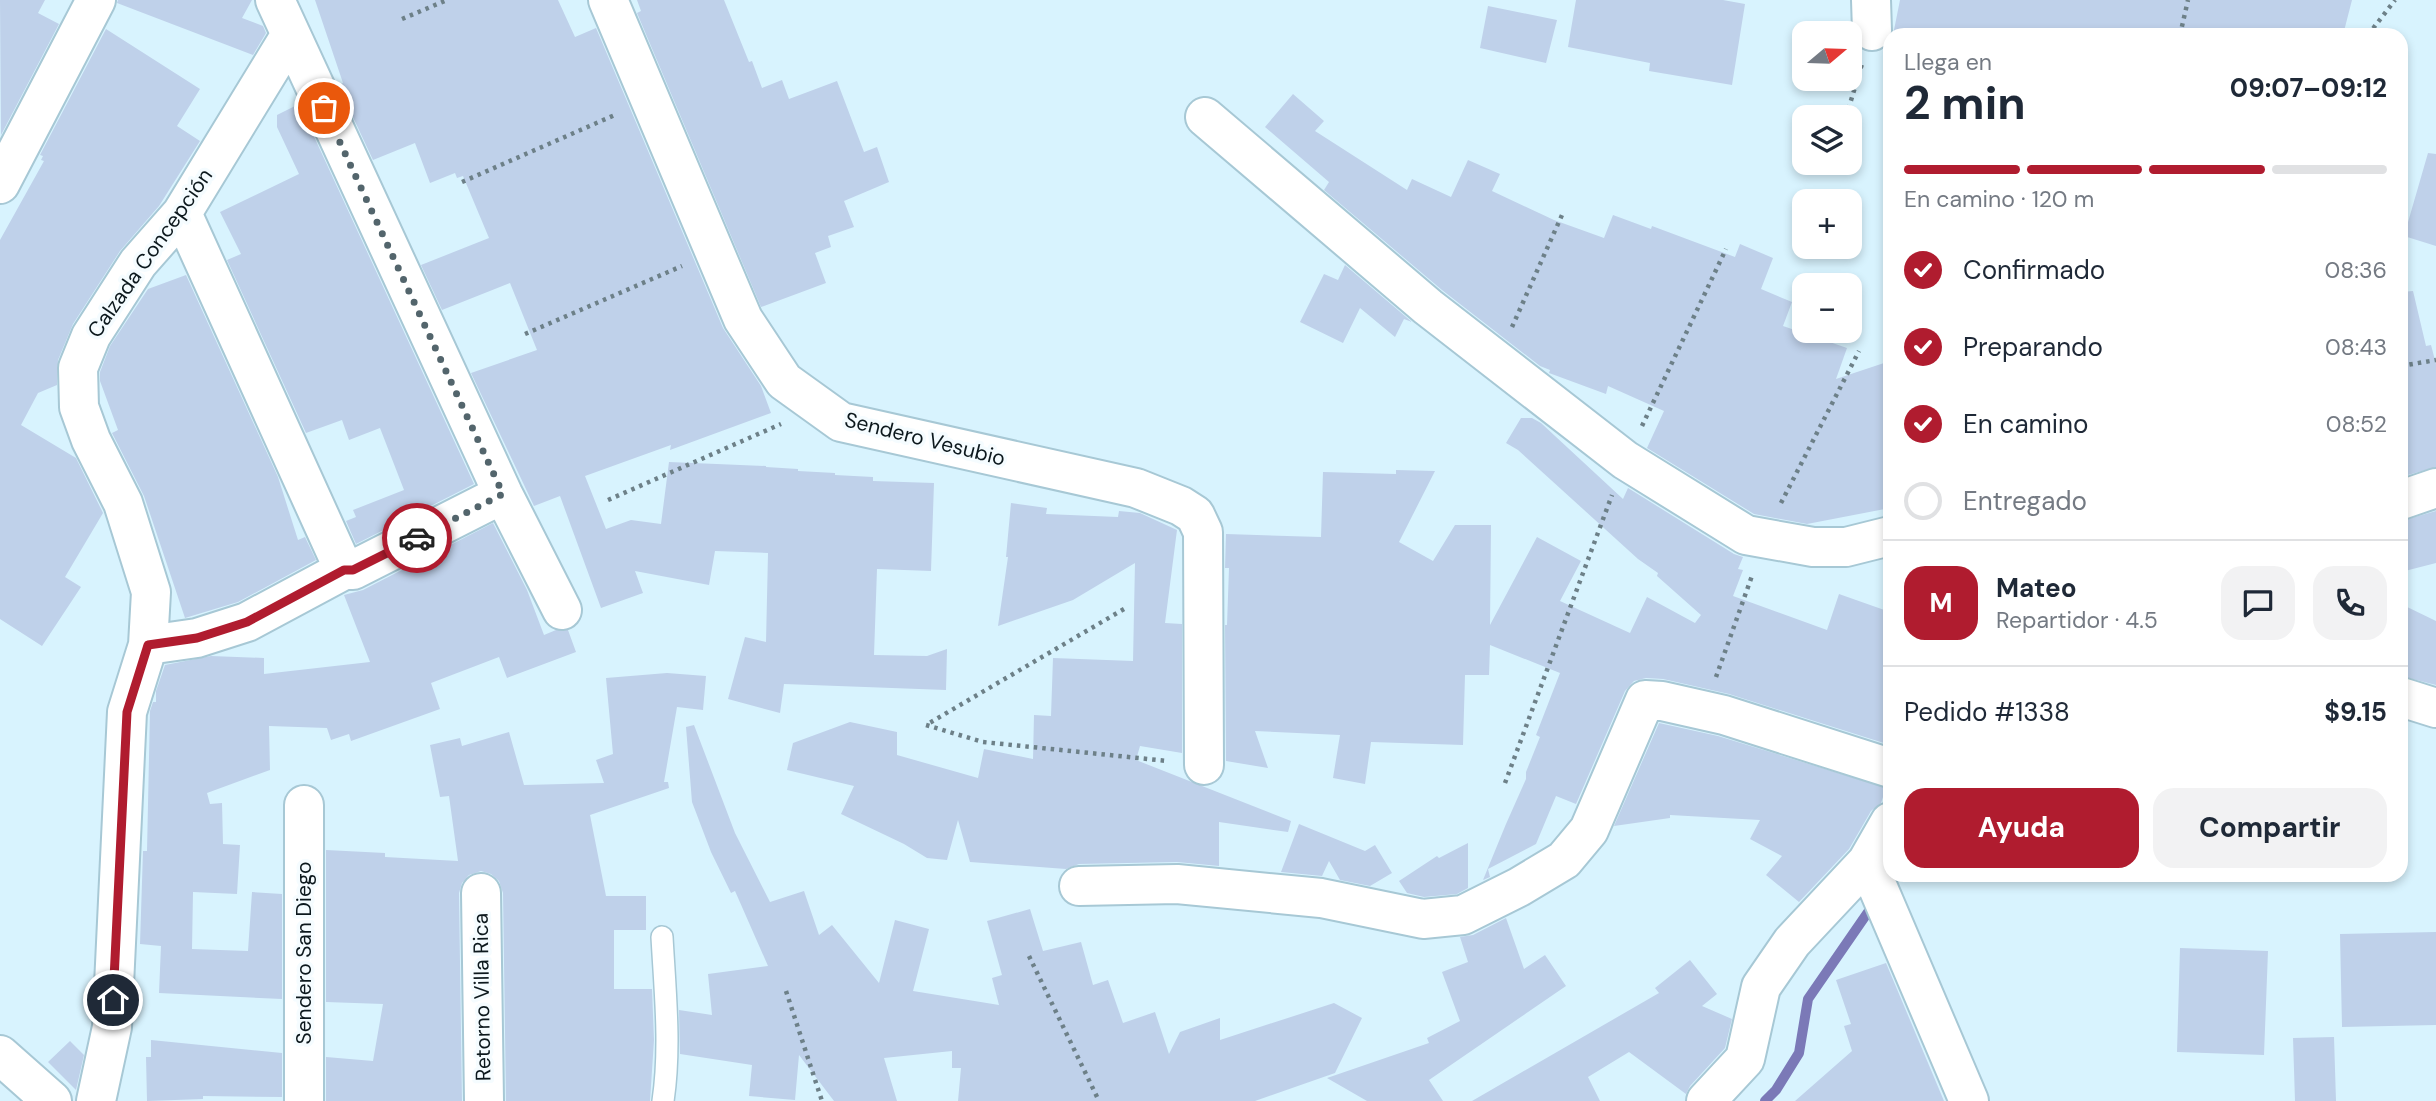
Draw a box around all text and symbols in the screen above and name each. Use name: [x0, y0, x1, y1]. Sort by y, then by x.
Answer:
north arrow: [1792, 21, 1862, 91]
map controls: [1792, 21, 1862, 343]
text: Llega en: [1904, 47, 1992, 77]
text: 09:07–09:12: [2230, 71, 2387, 105]
text: 2 min: [1904, 73, 2026, 133]
pin: [294, 78, 354, 138]
icon: bag: [305, 89, 343, 127]
button: layers: [1792, 105, 1862, 175]
street label: Calzada Concepción: [81, 163, 219, 343]
text: En camino · 120 m: [1904, 184, 2094, 214]
button: +: [1792, 189, 1862, 259]
icon: check: [1904, 251, 1942, 289]
text: Confirmado: [1963, 253, 2105, 287]
text: 08:36: [2325, 255, 2387, 285]
button: −: [1792, 273, 1862, 343]
icon: check: [1904, 328, 1942, 366]
text: Preparando: [1963, 330, 2103, 364]
text: 08:43: [2325, 332, 2387, 362]
icon: check: [1904, 405, 1942, 443]
street label: Sendero Vesubio: [842, 406, 1008, 472]
text: En camino: [1963, 407, 2088, 441]
text: 08:52: [2326, 409, 2387, 439]
text: Entregado: [1963, 484, 2087, 518]
courier: [382, 503, 452, 573]
icon: car: [398, 519, 436, 557]
button: chat: [2221, 566, 2295, 640]
button: phone: [2313, 566, 2387, 640]
text: Mateo: [1996, 571, 2077, 605]
text: M: [1929, 586, 1953, 620]
text: Repartidor · 4.5: [1996, 605, 2158, 635]
text: Pedido #1338: [1904, 695, 2070, 729]
text: $9.15: [2324, 695, 2387, 729]
button: Ayuda: [1904, 788, 2139, 868]
button: Compartir: [2153, 788, 2387, 868]
street label: Sendero San Diego: [290, 861, 318, 1045]
street label: Retorno Villa Rica: [467, 913, 497, 1081]
pin: [83, 970, 143, 1030]
icon: home: [94, 981, 132, 1019]

